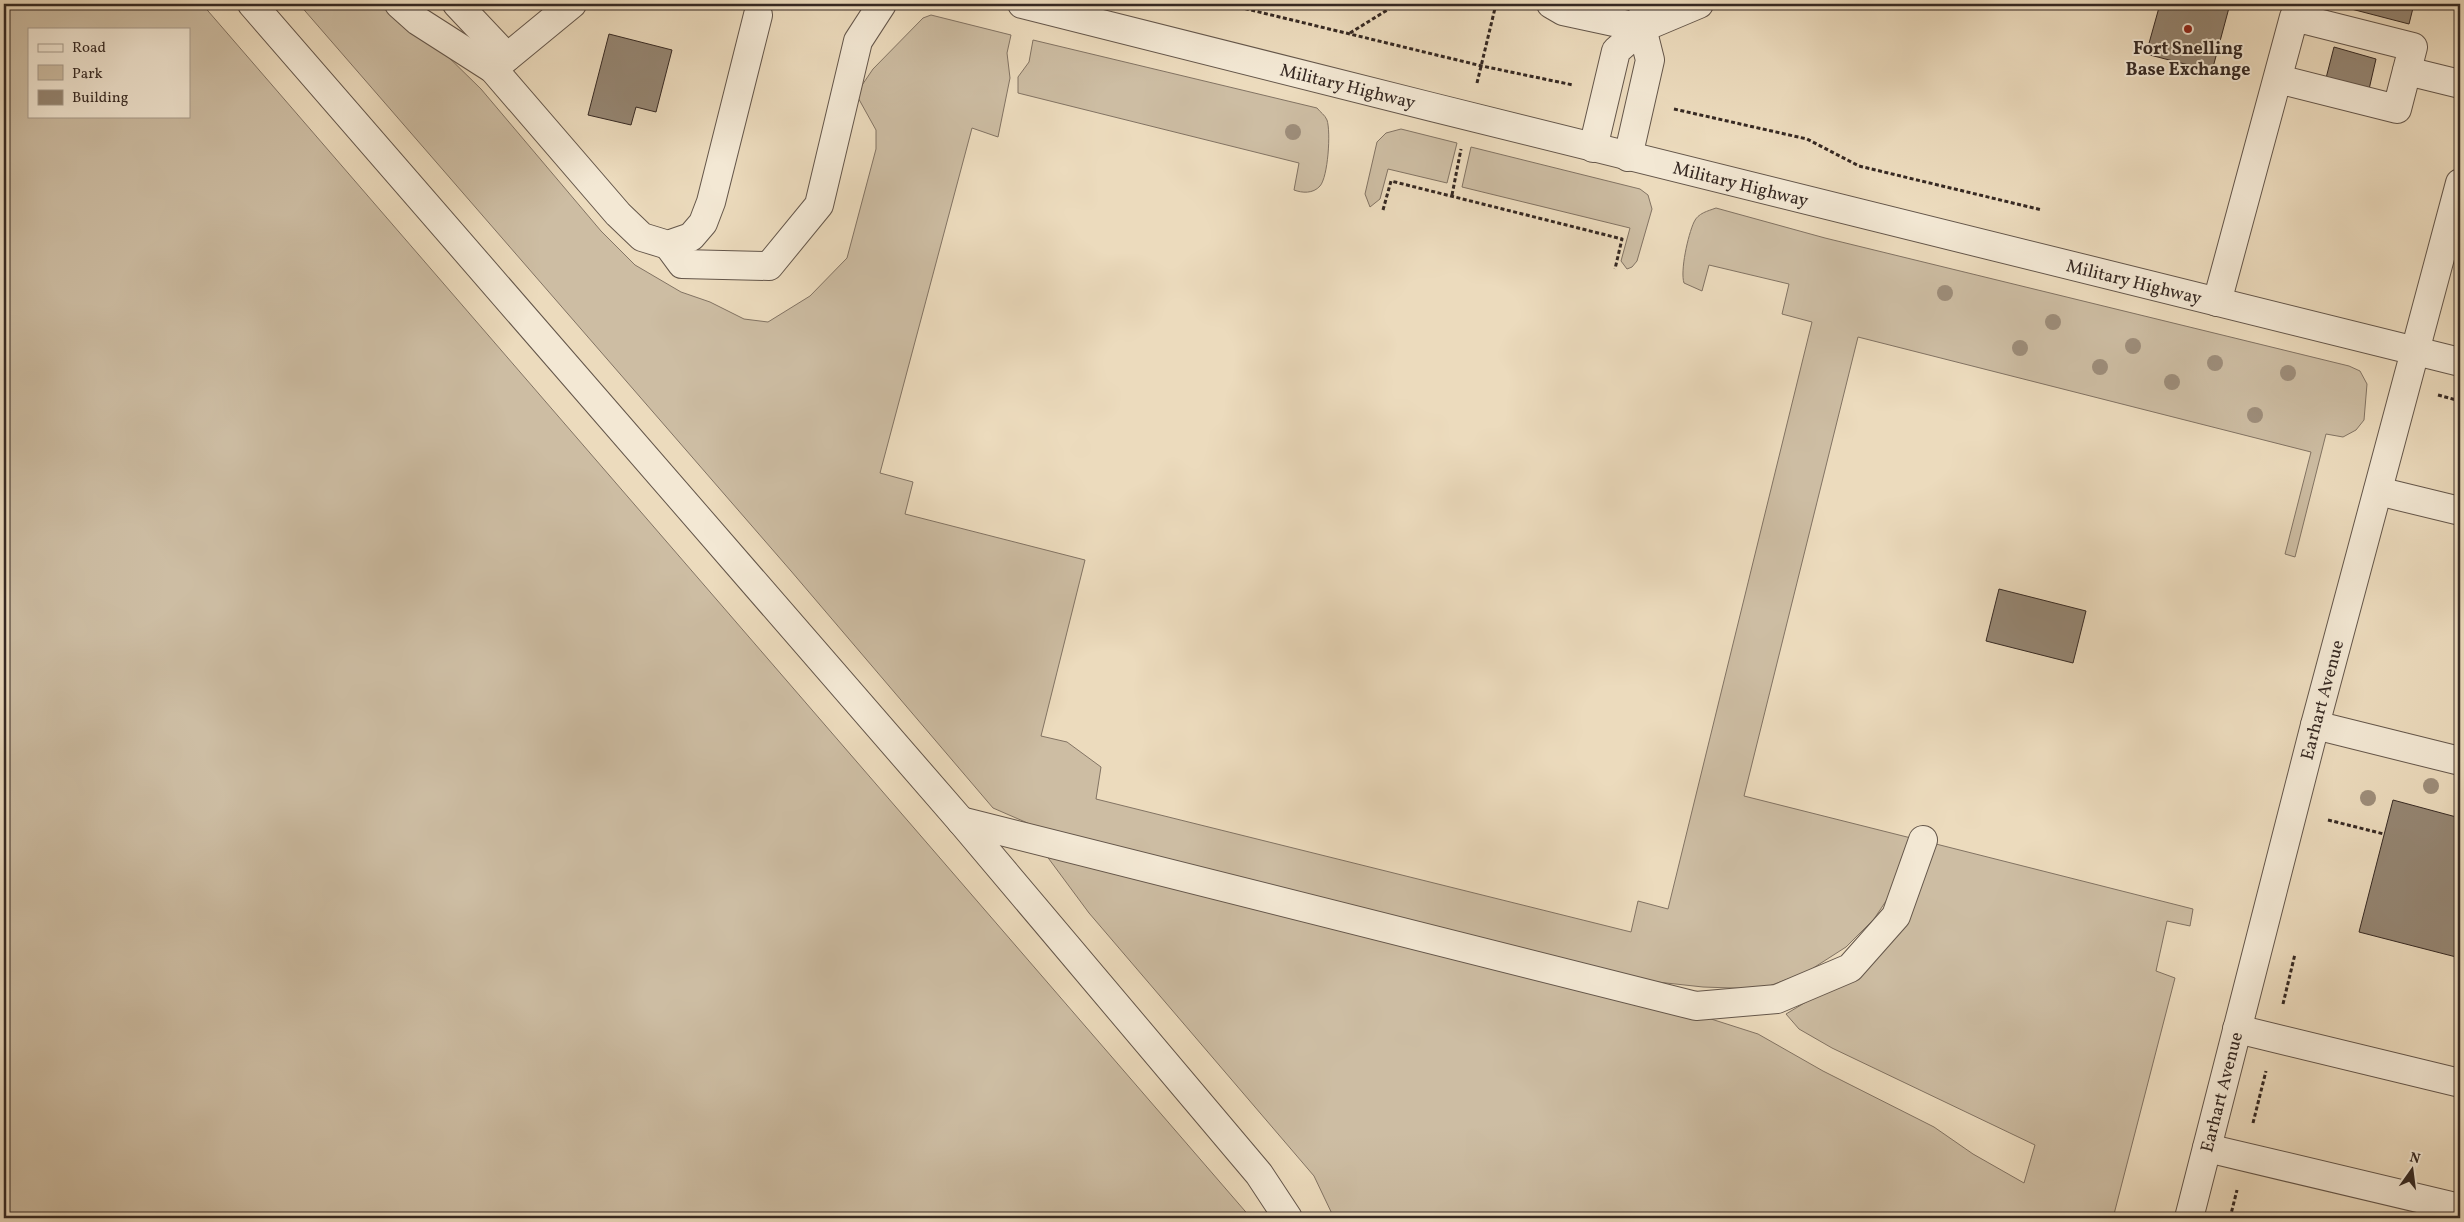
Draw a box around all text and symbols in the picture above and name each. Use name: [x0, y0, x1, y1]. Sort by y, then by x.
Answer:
marker: Fort Snelling Base Exchange: [2182, 23, 2194, 35]
legend: [28, 28, 190, 118]
place label: Fort Snelling Base Exchange: [2126, 37, 2250, 83]
text: Road: [72, 38, 106, 59]
street label: Military Highway: [1277, 58, 1418, 117]
text: Park: [72, 64, 103, 85]
text: Building: [72, 88, 129, 109]
street label: Military Highway: [1670, 157, 1811, 214]
street label: Military Highway: [2063, 254, 2204, 312]
street label: Earhart Avenue: [2296, 637, 2351, 763]
street label: Earhart Avenue: [2195, 1030, 2250, 1155]
north arrow: [2386, 1144, 2436, 1194]
text: N: [2408, 1148, 2422, 1169]

